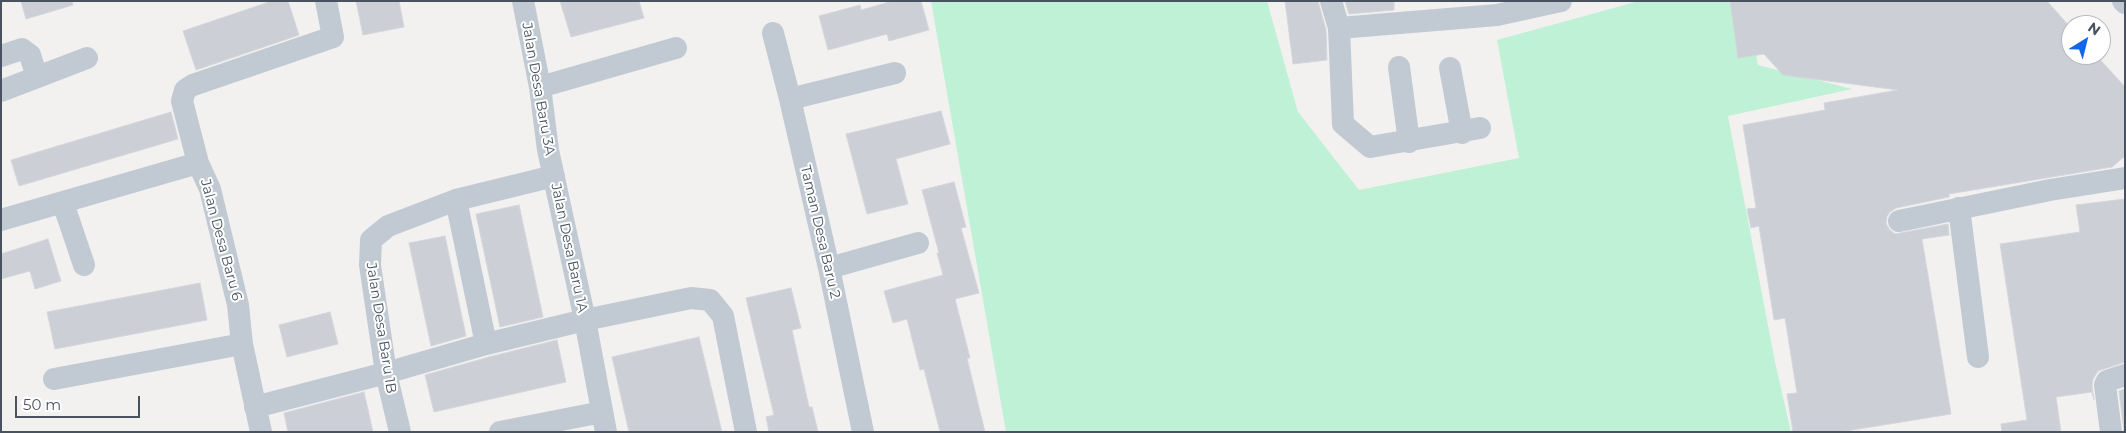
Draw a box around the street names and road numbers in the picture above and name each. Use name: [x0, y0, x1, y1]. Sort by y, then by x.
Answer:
street label: Jalan Desa Baru 3A: [518, 21, 558, 157]
street label: Taman Desa Baru 2: [796, 164, 844, 300]
street label: Jalan Desa Baru 6: [197, 177, 245, 303]
street label: Jalan Desa Baru 1A: [547, 182, 591, 314]
street label: Jalan Desa Baru 1B: [362, 261, 400, 395]

